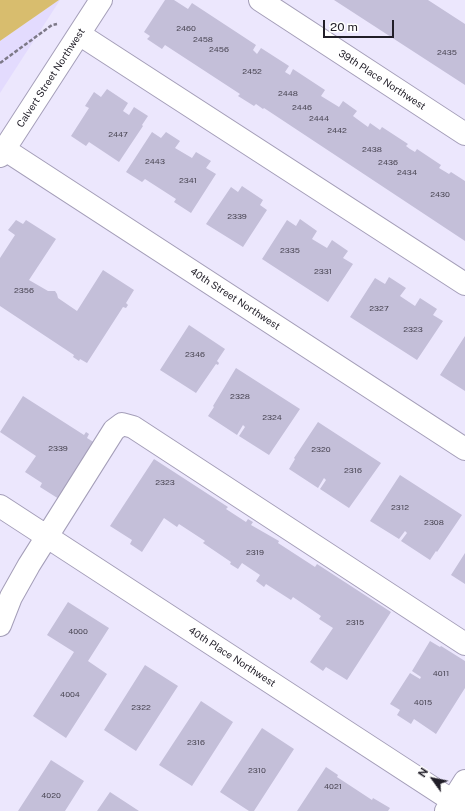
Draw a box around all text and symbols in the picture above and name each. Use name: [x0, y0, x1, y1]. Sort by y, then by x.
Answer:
scale bar: [325, 12, 396, 38]
text: 20 m: [330, 20, 358, 34]
house number: 2460: [176, 24, 196, 34]
street label: Calvert Street Northwest: [14, 26, 88, 130]
house number: 2458: [193, 35, 213, 45]
house number: 2456: [209, 45, 229, 55]
street label: 39th Place Northwest: [336, 47, 428, 113]
house number: 2435: [437, 48, 457, 58]
house number: 2452: [242, 67, 262, 77]
house number: 2448: [278, 89, 298, 99]
house number: 2446: [292, 103, 312, 113]
house number: 2444: [309, 114, 329, 124]
house number: 2442: [327, 126, 347, 136]
house number: 2447: [108, 130, 128, 140]
house number: 2438: [362, 145, 382, 155]
house number: 2443: [145, 157, 165, 167]
house number: 2436: [378, 158, 398, 168]
house number: 2434: [397, 168, 417, 178]
house number: 2341: [179, 176, 197, 186]
house number: 2430: [430, 190, 450, 200]
house number: 2339: [227, 212, 247, 222]
house number: 2335: [280, 246, 300, 256]
street label: 40th Street Northwest: [188, 265, 282, 333]
house number: 2331: [314, 267, 332, 277]
house number: 2356: [14, 286, 34, 296]
house number: 2327: [369, 304, 389, 314]
house number: 2323: [403, 325, 423, 335]
house number: 2346: [185, 350, 205, 360]
house number: 2328: [230, 392, 250, 402]
house number: 2324: [262, 413, 282, 423]
house number: 2339: [48, 444, 68, 454]
house number: 2320: [311, 445, 331, 455]
house number: 2316: [344, 466, 362, 476]
house number: 2323: [155, 478, 175, 488]
house number: 2312: [391, 503, 409, 513]
house number: 2308: [424, 518, 444, 528]
house number: 2319: [246, 548, 264, 558]
house number: 2315: [346, 618, 364, 628]
street label: 40th Place Northwest: [186, 624, 278, 690]
house number: 4000: [68, 627, 88, 637]
house number: 4011: [433, 669, 449, 679]
house number: 4004: [60, 690, 80, 700]
house number: 4015: [414, 698, 432, 708]
house number: 2322: [131, 703, 151, 713]
house number: 2316: [187, 738, 205, 748]
north arrow: [413, 759, 453, 799]
house number: 2310: [248, 766, 266, 776]
text: N: [416, 766, 430, 779]
house number: 4021: [324, 782, 342, 792]
house number: 4020: [41, 791, 61, 801]

